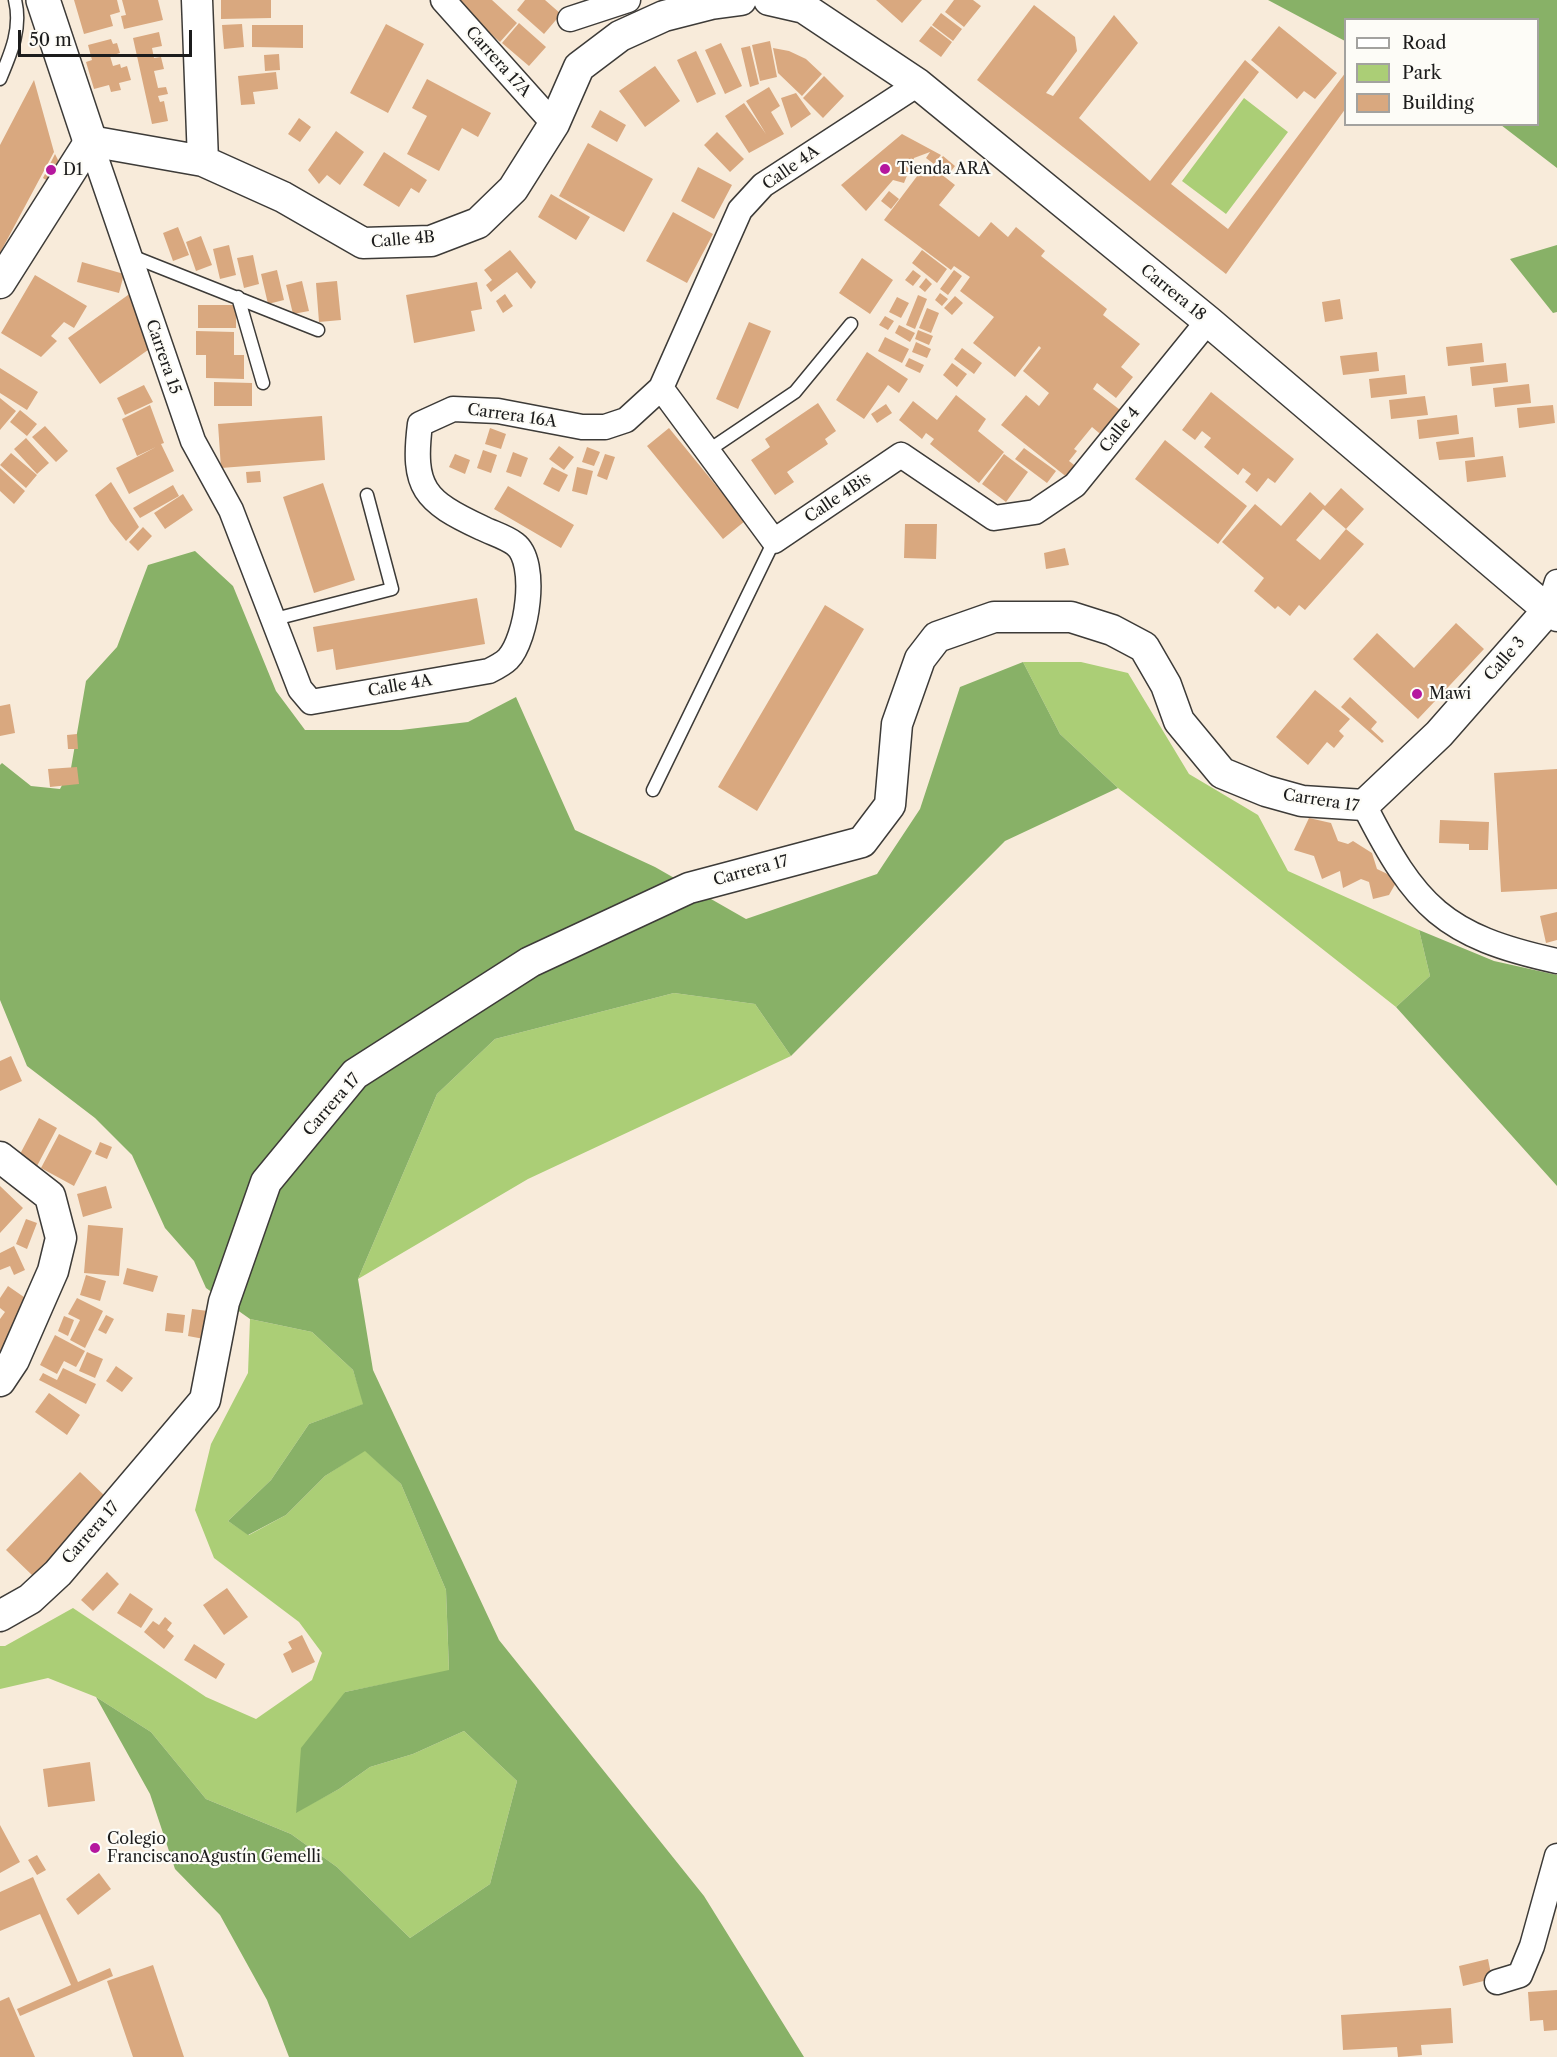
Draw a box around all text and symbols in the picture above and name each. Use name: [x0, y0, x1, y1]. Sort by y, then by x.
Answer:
scale bar: [21, 18, 195, 56]
legend: [1344, 18, 1539, 126]
street label: Carrera 17A: [461, 23, 535, 101]
text: 50 m: [29, 29, 72, 51]
text: Road: [1402, 32, 1447, 54]
text: Park: [1402, 62, 1441, 84]
text: Building: [1402, 92, 1474, 114]
street label: Calle 4A: [759, 142, 823, 194]
place label: Tienda ARA: [897, 159, 990, 179]
place label: D1: [63, 160, 83, 180]
marker: Tienda ARA: [878, 162, 892, 176]
marker: D1: [44, 163, 58, 177]
street label: Calle 4B: [370, 228, 436, 252]
street label: Carrera 18: [1136, 261, 1210, 325]
street label: Carrera 15: [141, 317, 185, 397]
street label: Carrera 16A: [466, 400, 558, 432]
street label: Calle 4: [1096, 403, 1144, 457]
street label: Calle 4Bis: [801, 469, 875, 527]
street label: Calle 3: [1481, 633, 1529, 685]
street label: Calle 4A: [366, 671, 434, 701]
place label: Mawi: [1429, 684, 1471, 704]
marker: Mawi: [1410, 687, 1424, 701]
street label: Carrera 17: [1281, 785, 1361, 817]
street label: Carrera 17: [711, 852, 791, 890]
street label: Carrera 17: [300, 1070, 364, 1140]
street label: Carrera 17: [59, 1498, 123, 1568]
place label: Colegio FranciscanoAgustín Gemelli: [107, 1829, 321, 1867]
marker: Colegio FranciscanoAgustín Gemelli: [88, 1841, 102, 1855]

